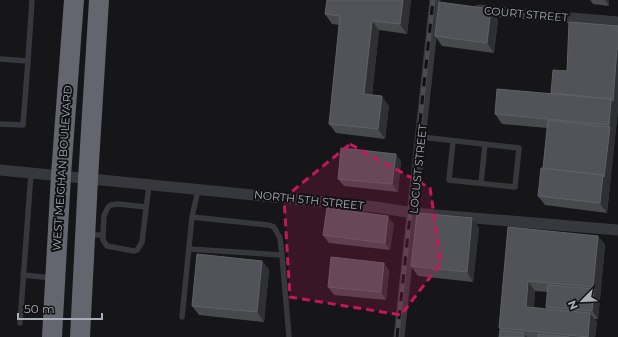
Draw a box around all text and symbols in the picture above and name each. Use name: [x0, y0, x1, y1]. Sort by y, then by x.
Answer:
street label: COURT STREET: [483, 3, 569, 25]
street label: WEST MEIGHAN BOULEVARD: [49, 85, 75, 251]
street label: LOCUST STREET: [406, 123, 430, 214]
street label: NORTH 5TH STREET: [253, 187, 365, 213]
north arrow: [562, 281, 602, 321]
scale bar: [18, 295, 102, 321]
text: N: [565, 298, 581, 312]
text: 50 m: [24, 301, 55, 316]

